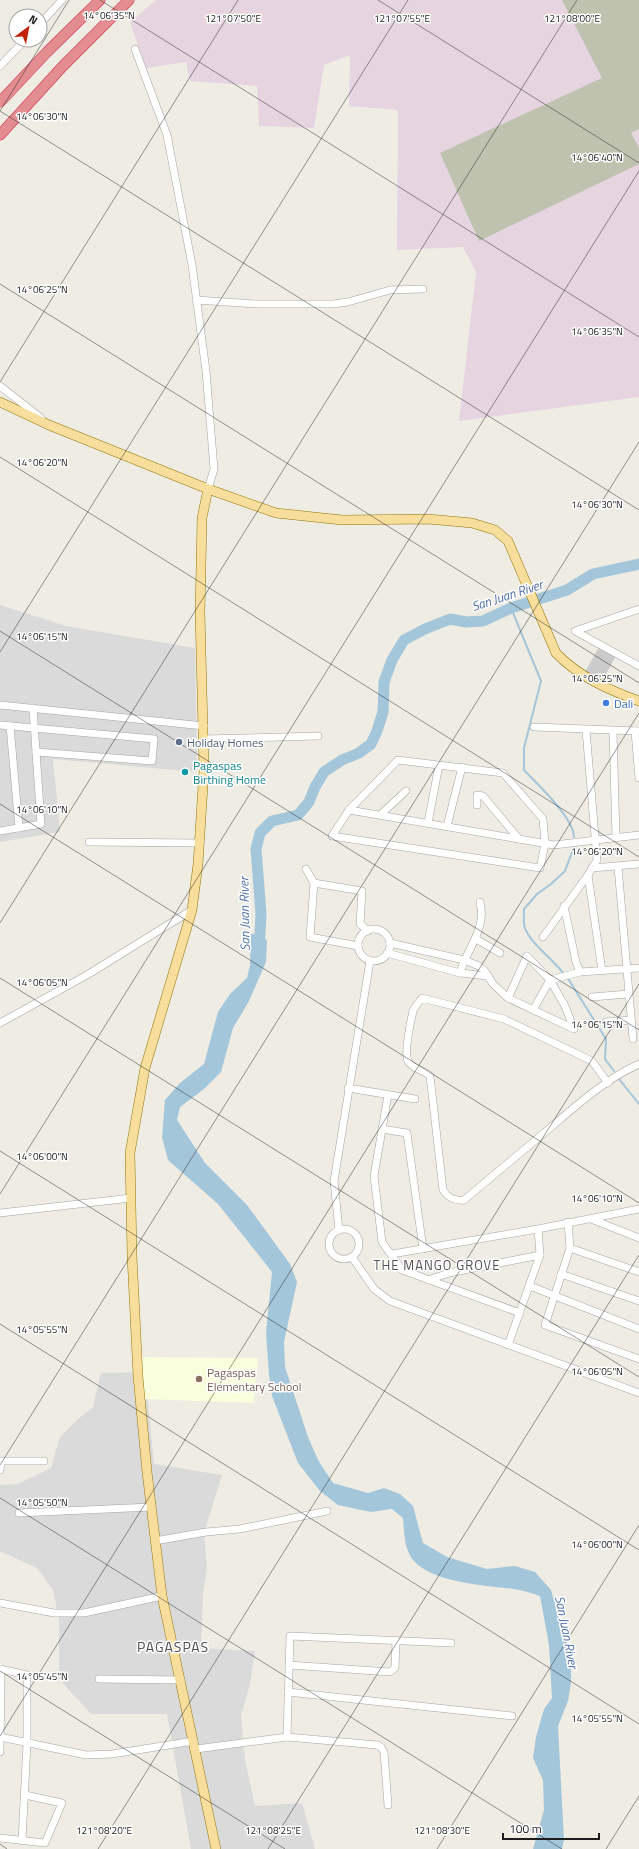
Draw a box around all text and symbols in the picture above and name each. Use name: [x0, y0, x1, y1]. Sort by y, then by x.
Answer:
north arrow: [8, 8, 48, 48]
text: 14°06'35"N: [83, 8, 135, 23]
text: N: [26, 11, 41, 28]
text: 121°07'50"E: [205, 11, 262, 26]
text: 121°07'55"E: [374, 11, 431, 26]
text: 121°08'00"E: [544, 11, 601, 26]
text: 14°06'30"N: [16, 109, 68, 124]
text: 14°06'40"N: [571, 150, 623, 165]
text: 14°06'25"N: [16, 282, 68, 297]
text: 14°06'35"N: [571, 324, 623, 339]
text: 14°06'20"N: [16, 455, 68, 470]
text: 14°06'30"N: [571, 497, 623, 512]
water label: San Juan River: [469, 573, 547, 616]
text: 14°06'15"N: [16, 629, 68, 644]
text: 14°06'25"N: [571, 671, 623, 686]
place label: Dali: [614, 694, 633, 713]
marker: Dali: [601, 698, 611, 708]
place label: Holiday Homes: [187, 733, 264, 752]
marker: Holiday Homes: [174, 737, 184, 747]
place label: Pagaspas Birthing Home: [193, 756, 266, 789]
marker: Pagaspas Birthing Home: [180, 767, 190, 777]
text: 14°06'10"N: [16, 802, 68, 817]
text: 14°06'20"N: [571, 844, 623, 859]
water label: San Juan River: [233, 875, 255, 951]
text: 14°06'05"N: [16, 975, 68, 990]
text: 14°06'15"N: [571, 1017, 623, 1032]
text: 14°06'00"N: [16, 1149, 68, 1164]
text: 14°06'10"N: [571, 1191, 623, 1206]
district label: THE MANGO GROVE: [374, 1255, 500, 1275]
text: 14°05'55"N: [16, 1322, 68, 1337]
place label: Pagaspas Elementary School: [207, 1363, 301, 1396]
text: 14°06'05"N: [571, 1364, 623, 1379]
marker: Pagaspas Elementary School: [194, 1374, 204, 1384]
text: 14°05'50"N: [16, 1495, 68, 1510]
text: 14°06'00"N: [571, 1537, 623, 1552]
water label: San Juan River: [550, 1594, 584, 1672]
district label: PAGASPAS: [137, 1636, 209, 1657]
text: 14°05'45"N: [16, 1669, 68, 1684]
text: 14°05'55"N: [571, 1711, 623, 1726]
scale bar: [503, 1815, 599, 1841]
text: 100 m: [509, 1819, 542, 1838]
text: 121°08'20"E: [76, 1823, 133, 1838]
text: 121°08'25"E: [245, 1823, 302, 1838]
text: 121°08'30"E: [414, 1823, 471, 1838]

